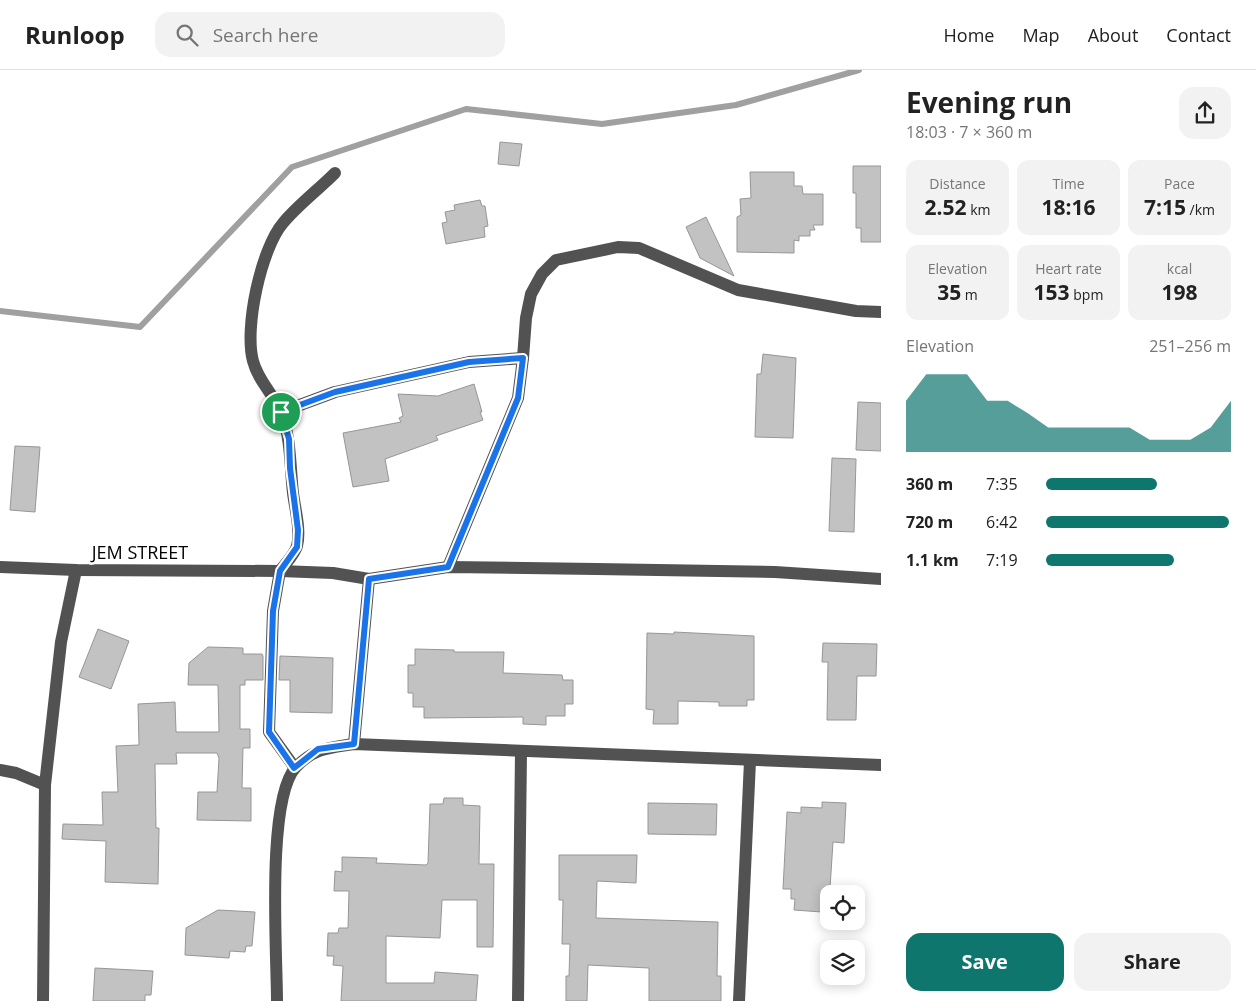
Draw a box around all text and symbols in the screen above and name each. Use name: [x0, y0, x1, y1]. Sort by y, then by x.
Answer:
search box: [155, 12, 505, 57]
text: Runloop: [25, 18, 125, 51]
icon: search: [173, 21, 201, 49]
text: Search here: [213, 22, 318, 48]
text: Home: [944, 23, 994, 47]
text: Map: [1022, 23, 1060, 47]
text: About: [1088, 23, 1138, 47]
text: Contact: [1166, 23, 1231, 47]
text: Evening run: [906, 83, 1072, 121]
button: share: [1179, 87, 1231, 139]
text: 18:03 · 7 × 360 m: [906, 121, 1032, 143]
text: Distance: [929, 174, 986, 193]
text: Time: [1052, 174, 1085, 193]
text: Pace: [1164, 174, 1195, 193]
text: 2.52: [925, 193, 967, 221]
text: 18:16: [1041, 193, 1096, 221]
text: 7:15: [1144, 193, 1186, 221]
text: km: [967, 200, 990, 219]
text: /km: [1186, 200, 1215, 219]
text: Elevation: [928, 259, 987, 278]
text: Heart rate: [1035, 259, 1102, 278]
text: kcal: [1167, 259, 1192, 278]
text: 35: [937, 278, 961, 306]
text: 153: [1034, 278, 1070, 306]
text: 198: [1161, 278, 1198, 306]
text: m: [961, 285, 978, 304]
text: bpm: [1070, 285, 1103, 304]
text: Elevation: [906, 335, 974, 357]
text: 251–256 m: [1149, 335, 1231, 357]
pin: [260, 391, 302, 433]
icon: arrive: [267, 398, 295, 426]
text: 360 m: [906, 473, 953, 495]
text: 7:35: [986, 473, 1018, 495]
text: 720 m: [906, 511, 953, 533]
text: 6:42: [986, 511, 1018, 533]
street label: JEM STREET: [90, 540, 188, 564]
text: 1.1 km: [906, 549, 959, 571]
text: 7:19: [986, 549, 1018, 571]
map controls: [820, 885, 865, 985]
button: locate: [820, 885, 865, 930]
button: Save: [906, 933, 1064, 991]
button: Share: [1074, 933, 1231, 991]
button: layers: [820, 940, 865, 985]

